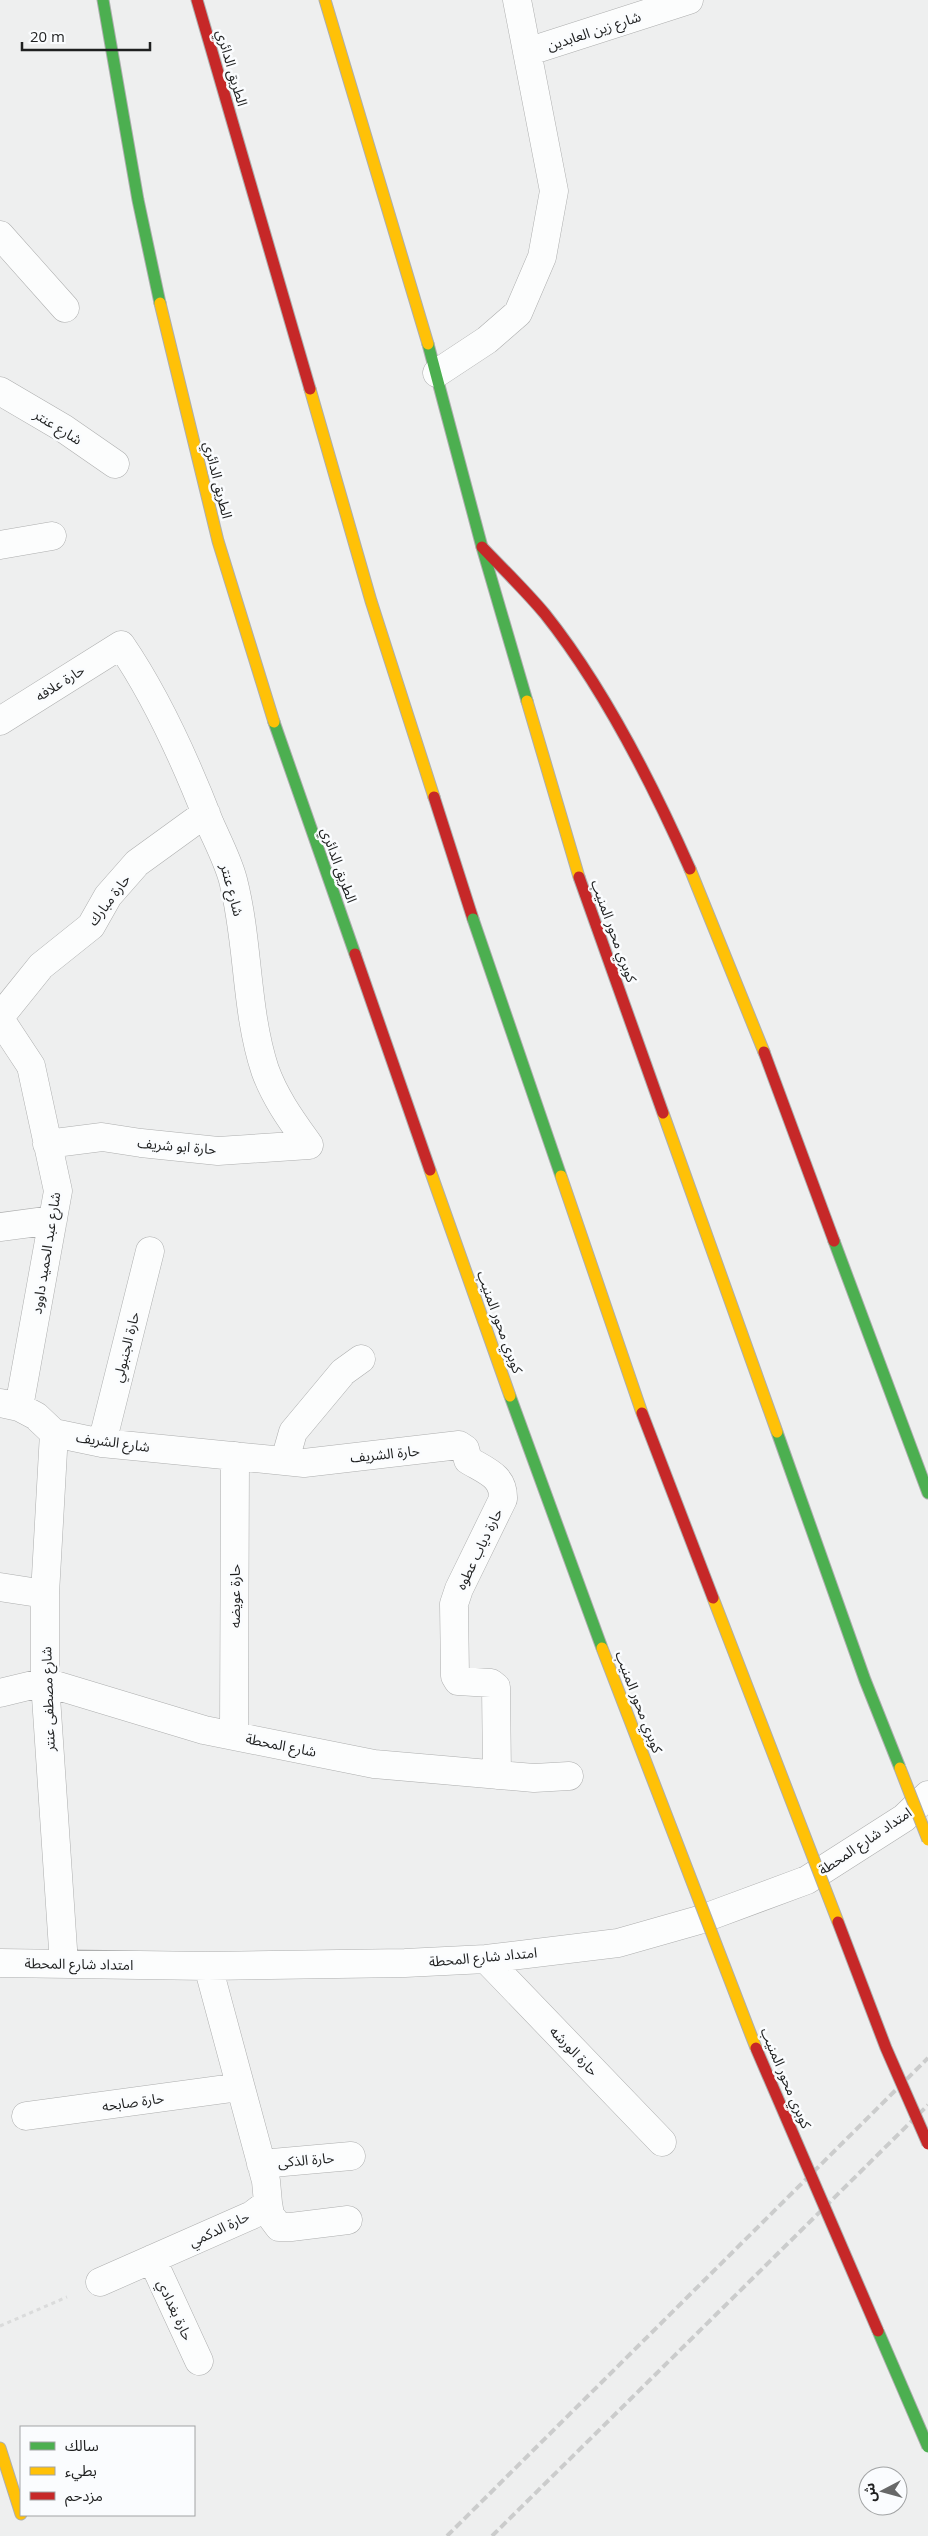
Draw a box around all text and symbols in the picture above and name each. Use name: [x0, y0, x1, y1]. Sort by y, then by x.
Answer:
street label: شارع زين العابدين: [544, 6, 644, 57]
scale bar: [22, 20, 150, 52]
text: 20 m: [30, 26, 65, 46]
street label: الطريق الدائري: [210, 27, 252, 109]
street label: شارع عنتر: [29, 404, 86, 451]
street label: الطريق الدائري: [198, 439, 237, 521]
street label: حارة علافه: [32, 660, 88, 705]
street label: الطريق الدائري: [315, 825, 362, 906]
street label: شارع عنتر: [214, 861, 249, 919]
street label: حارة مبارك: [83, 870, 134, 929]
street label: كوبري محور المنيب: [585, 877, 642, 986]
street label: حارة ابو شريف: [137, 1133, 217, 1158]
street label: شارع عبد الحميد داوود: [26, 1190, 67, 1316]
street label: كوبري محور المنيب: [471, 1268, 528, 1377]
street label: حارة الجنبولي: [108, 1310, 146, 1385]
street label: شارع الشريف: [75, 1427, 151, 1458]
street label: حارة الشريف: [349, 1440, 421, 1467]
street label: حارة دياب عطوه: [451, 1505, 506, 1592]
street label: حارة عويضه: [225, 1564, 244, 1628]
street label: شارع مصطفى عنتر: [36, 1646, 61, 1753]
street label: كوبري محور المنيب: [609, 1648, 668, 1757]
street label: شارع المحطة: [244, 1728, 318, 1763]
street label: امتداد شارع المحطة: [814, 1802, 916, 1880]
street label: امتداد شارع المحطة: [428, 1942, 538, 1973]
street label: امتداد شارع المحطة: [24, 1953, 133, 1976]
street label: حارة الورشه: [546, 2022, 603, 2080]
street label: كوبري محور المنيب: [755, 2024, 816, 2132]
street label: حارة صابحه: [101, 2088, 165, 2115]
street label: حارة الذكى: [277, 2148, 335, 2171]
street label: حارة الدكمي: [185, 2206, 253, 2253]
street label: حارة بغدادي: [151, 2276, 198, 2344]
legend: [20, 2426, 195, 2516]
text: سالك: [65, 2435, 99, 2455]
text: بطيء: [65, 2460, 97, 2482]
north arrow: [858, 2466, 908, 2516]
text: ش: [859, 2482, 880, 2503]
text: مزدحم: [65, 2485, 103, 2507]

